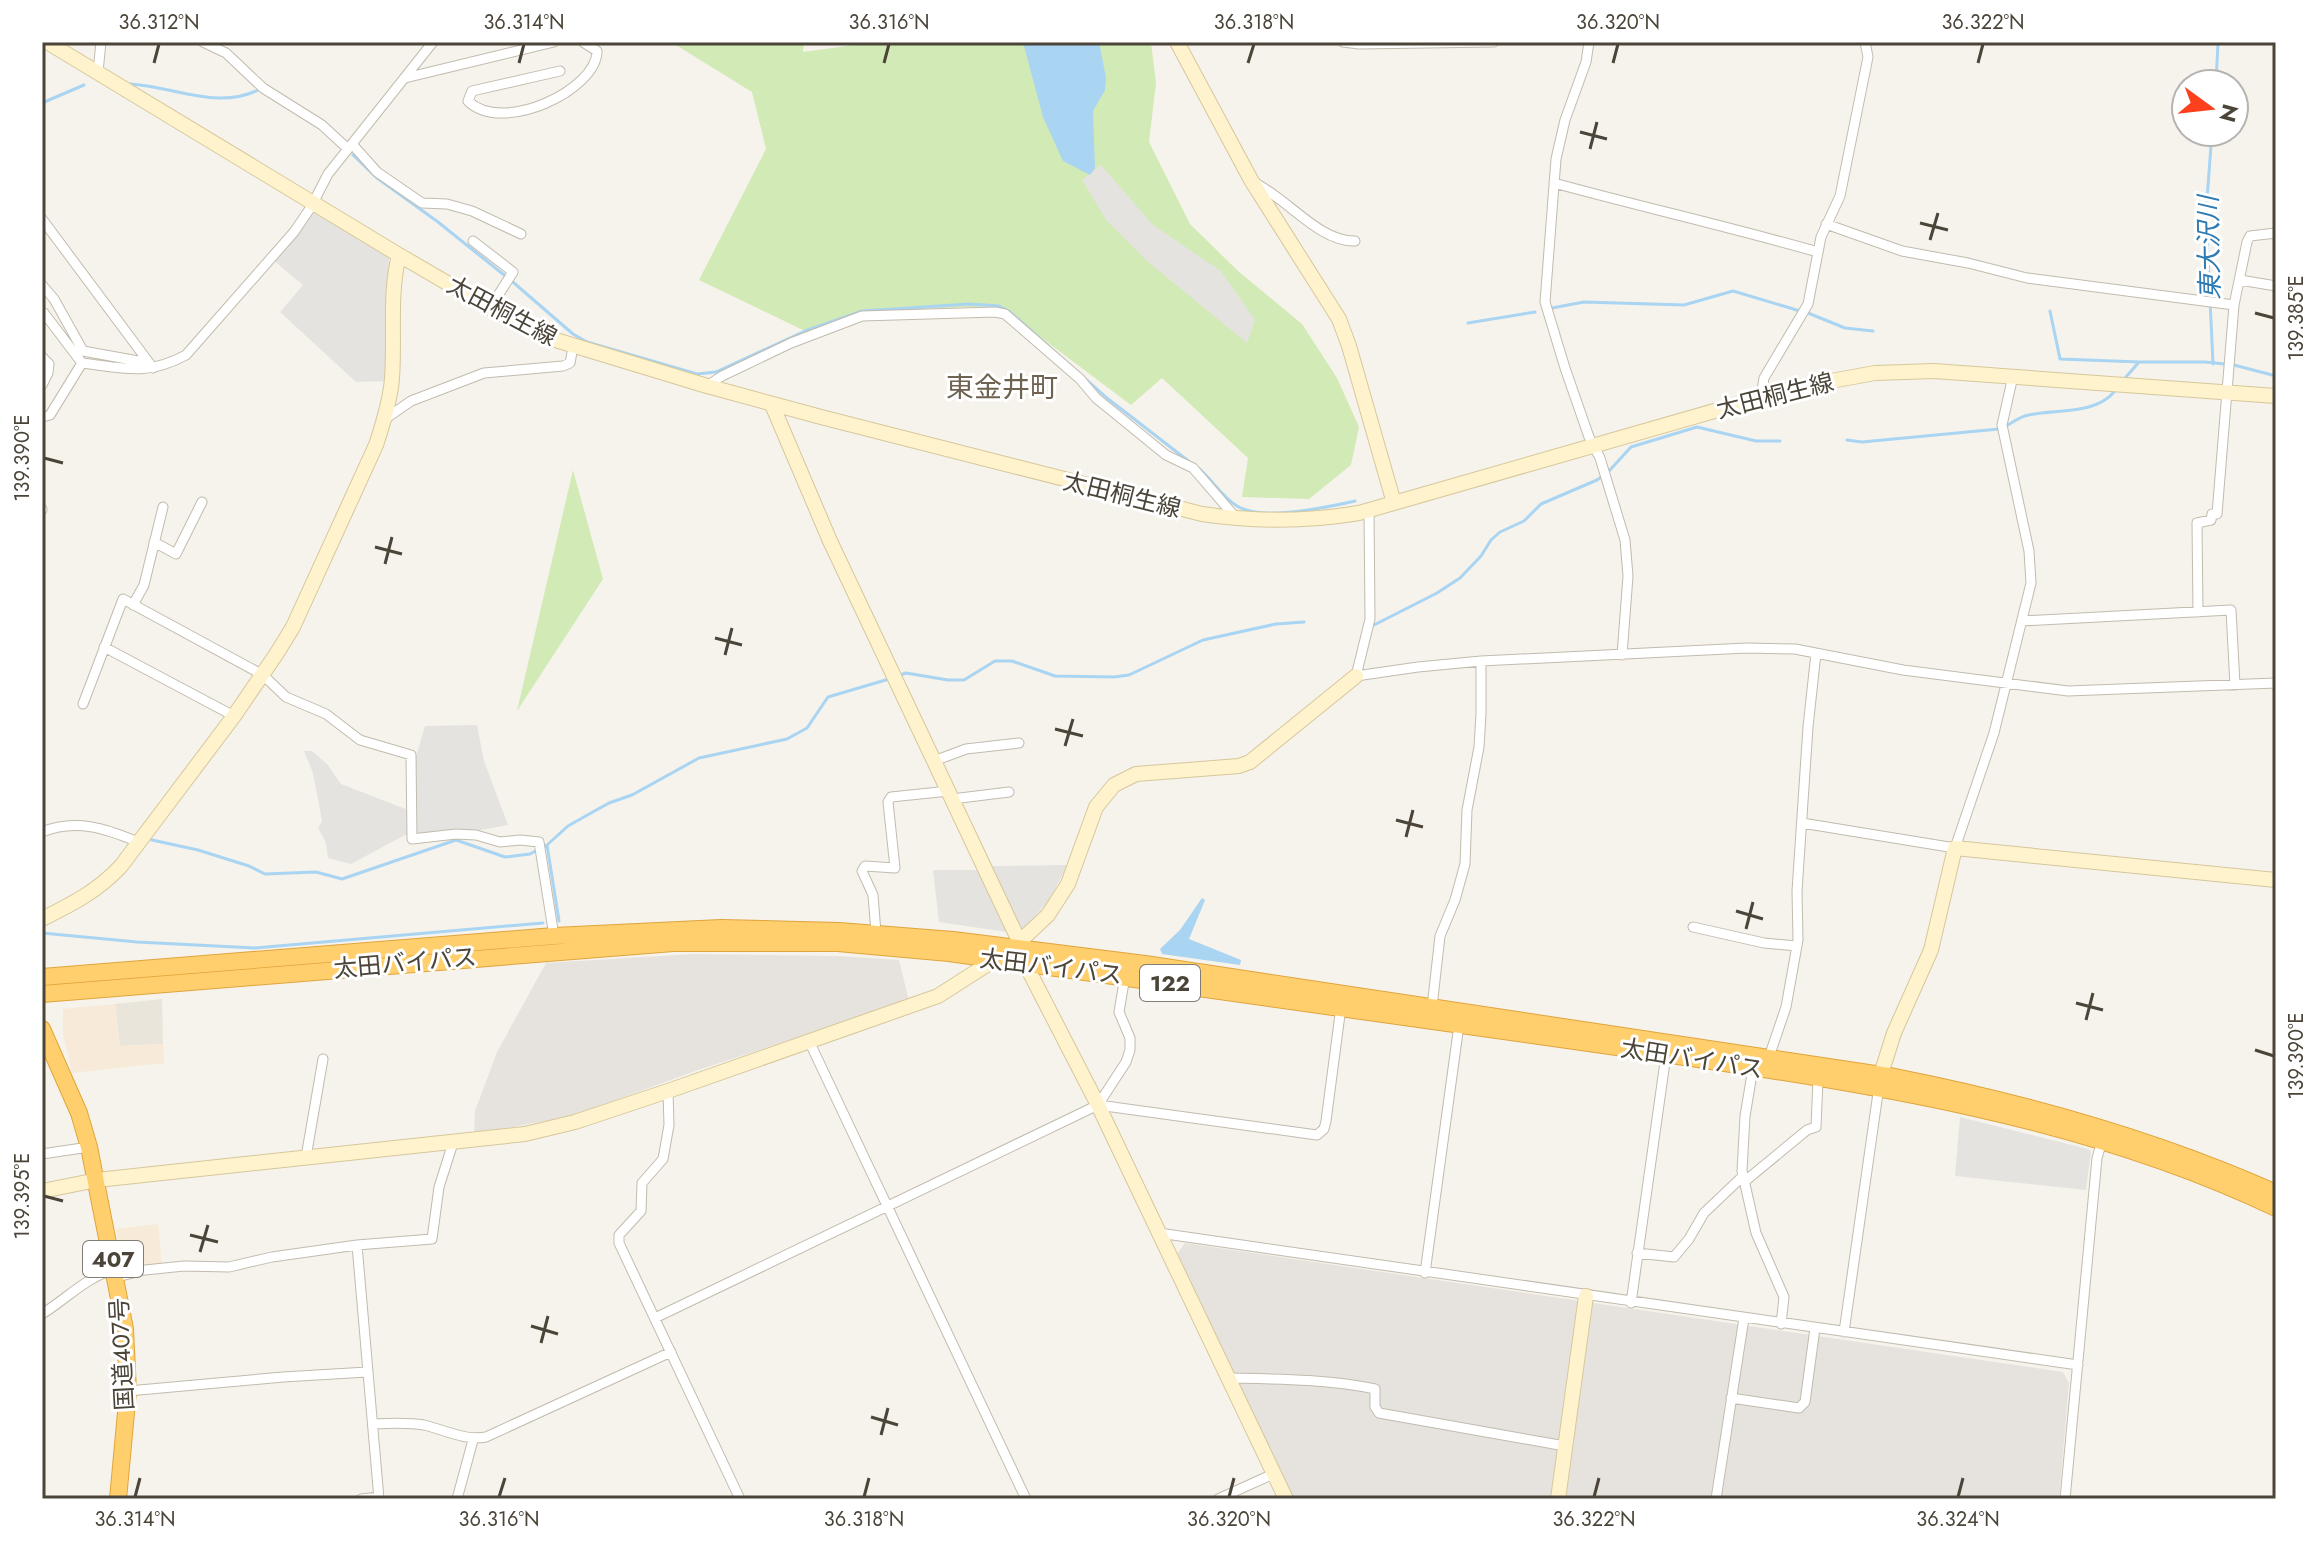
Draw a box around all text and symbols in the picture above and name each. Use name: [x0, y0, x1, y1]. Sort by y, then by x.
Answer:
text: 36.312°N: [119, 8, 199, 37]
text: 36.314°N: [483, 8, 565, 37]
text: 36.316°N: [849, 8, 929, 37]
text: 36.318°N: [1214, 8, 1294, 37]
text: 36.320°N: [1576, 8, 1660, 37]
text: 36.322°N: [1941, 8, 2025, 37]
north arrow: [2170, 68, 2250, 148]
text: N: [2212, 101, 2247, 126]
water label: 東大沢川: [2189, 193, 2229, 300]
street label: 太田桐生線: [441, 267, 563, 354]
text: 139.385°E: [2282, 275, 2311, 361]
street label: 太田桐生線: [1712, 364, 1837, 427]
district label: 東金井町: [946, 367, 1058, 408]
text: 139.390°E: [8, 414, 37, 502]
street label: 太田桐生線: [1060, 463, 1185, 526]
street label: 太田バイパス: [332, 939, 478, 986]
street label: 太田バイパス: [978, 940, 1124, 993]
road number: 122: [1140, 965, 1200, 1001]
text: 139.390°E: [2282, 1012, 2311, 1100]
street label: 太田バイパス: [1618, 1030, 1766, 1087]
text: 139.395°E: [8, 1153, 37, 1239]
road number: 407: [83, 1241, 143, 1277]
street label: 国道407号: [101, 1297, 142, 1411]
text: 36.314°N: [94, 1505, 176, 1534]
text: 36.316°N: [459, 1505, 539, 1534]
text: 36.318°N: [824, 1505, 904, 1534]
text: 36.320°N: [1187, 1505, 1271, 1534]
text: 36.322°N: [1552, 1505, 1636, 1534]
text: 36.324°N: [1916, 1505, 2000, 1534]

